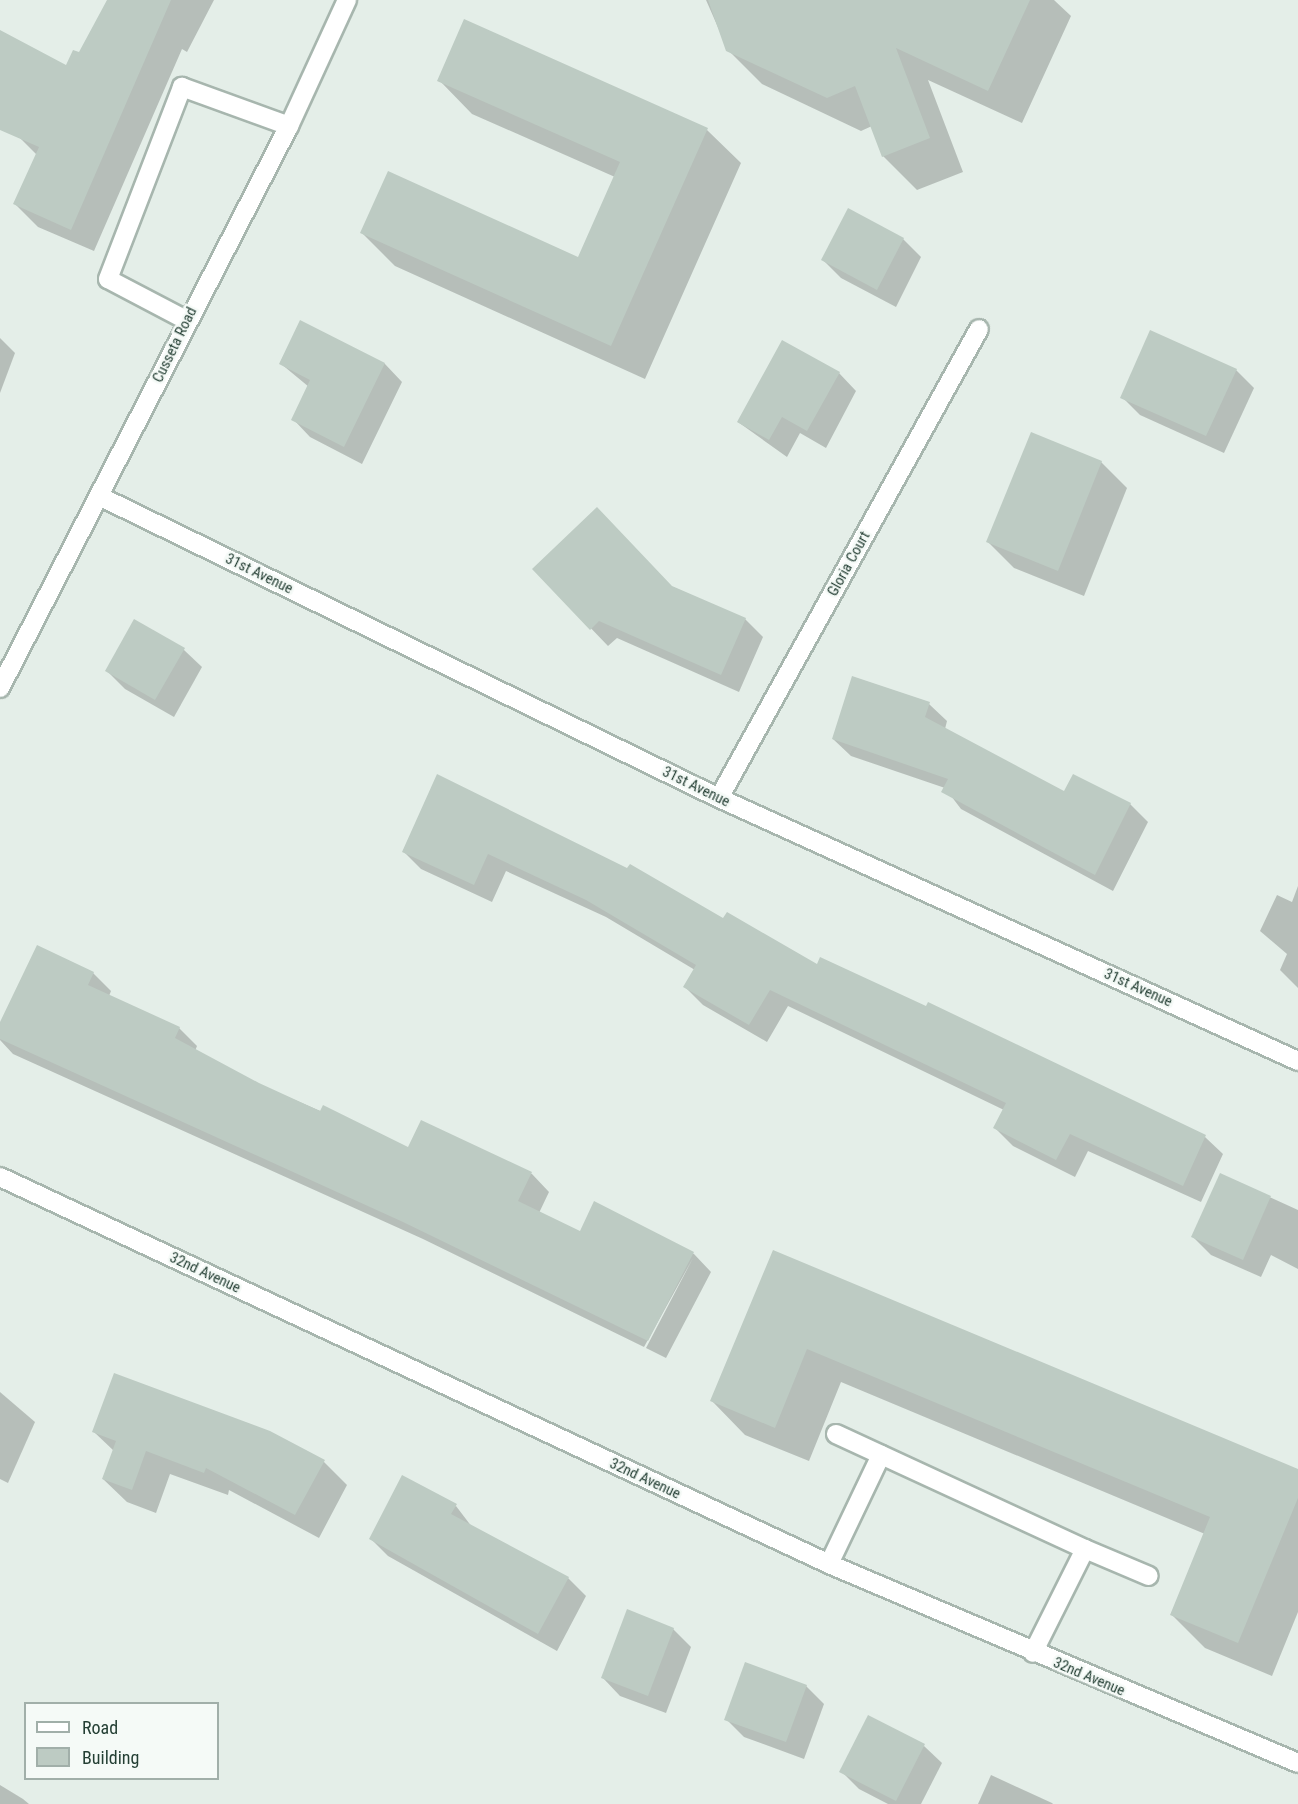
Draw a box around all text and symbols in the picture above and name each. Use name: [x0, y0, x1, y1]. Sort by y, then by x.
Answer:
street label: Cusseta Road: [149, 304, 201, 386]
street label: Gloria Court: [824, 529, 874, 599]
street label: 31st Avenue: [222, 550, 296, 598]
street label: 31st Avenue: [659, 763, 733, 811]
street label: 31st Avenue: [1101, 965, 1175, 1011]
street label: 32nd Avenue: [167, 1249, 243, 1297]
street label: 32nd Avenue: [607, 1455, 683, 1503]
street label: 32nd Avenue: [1050, 1654, 1128, 1700]
legend: [24, 1702, 219, 1780]
text: Road: [82, 1717, 118, 1738]
text: Building: [82, 1747, 139, 1768]

